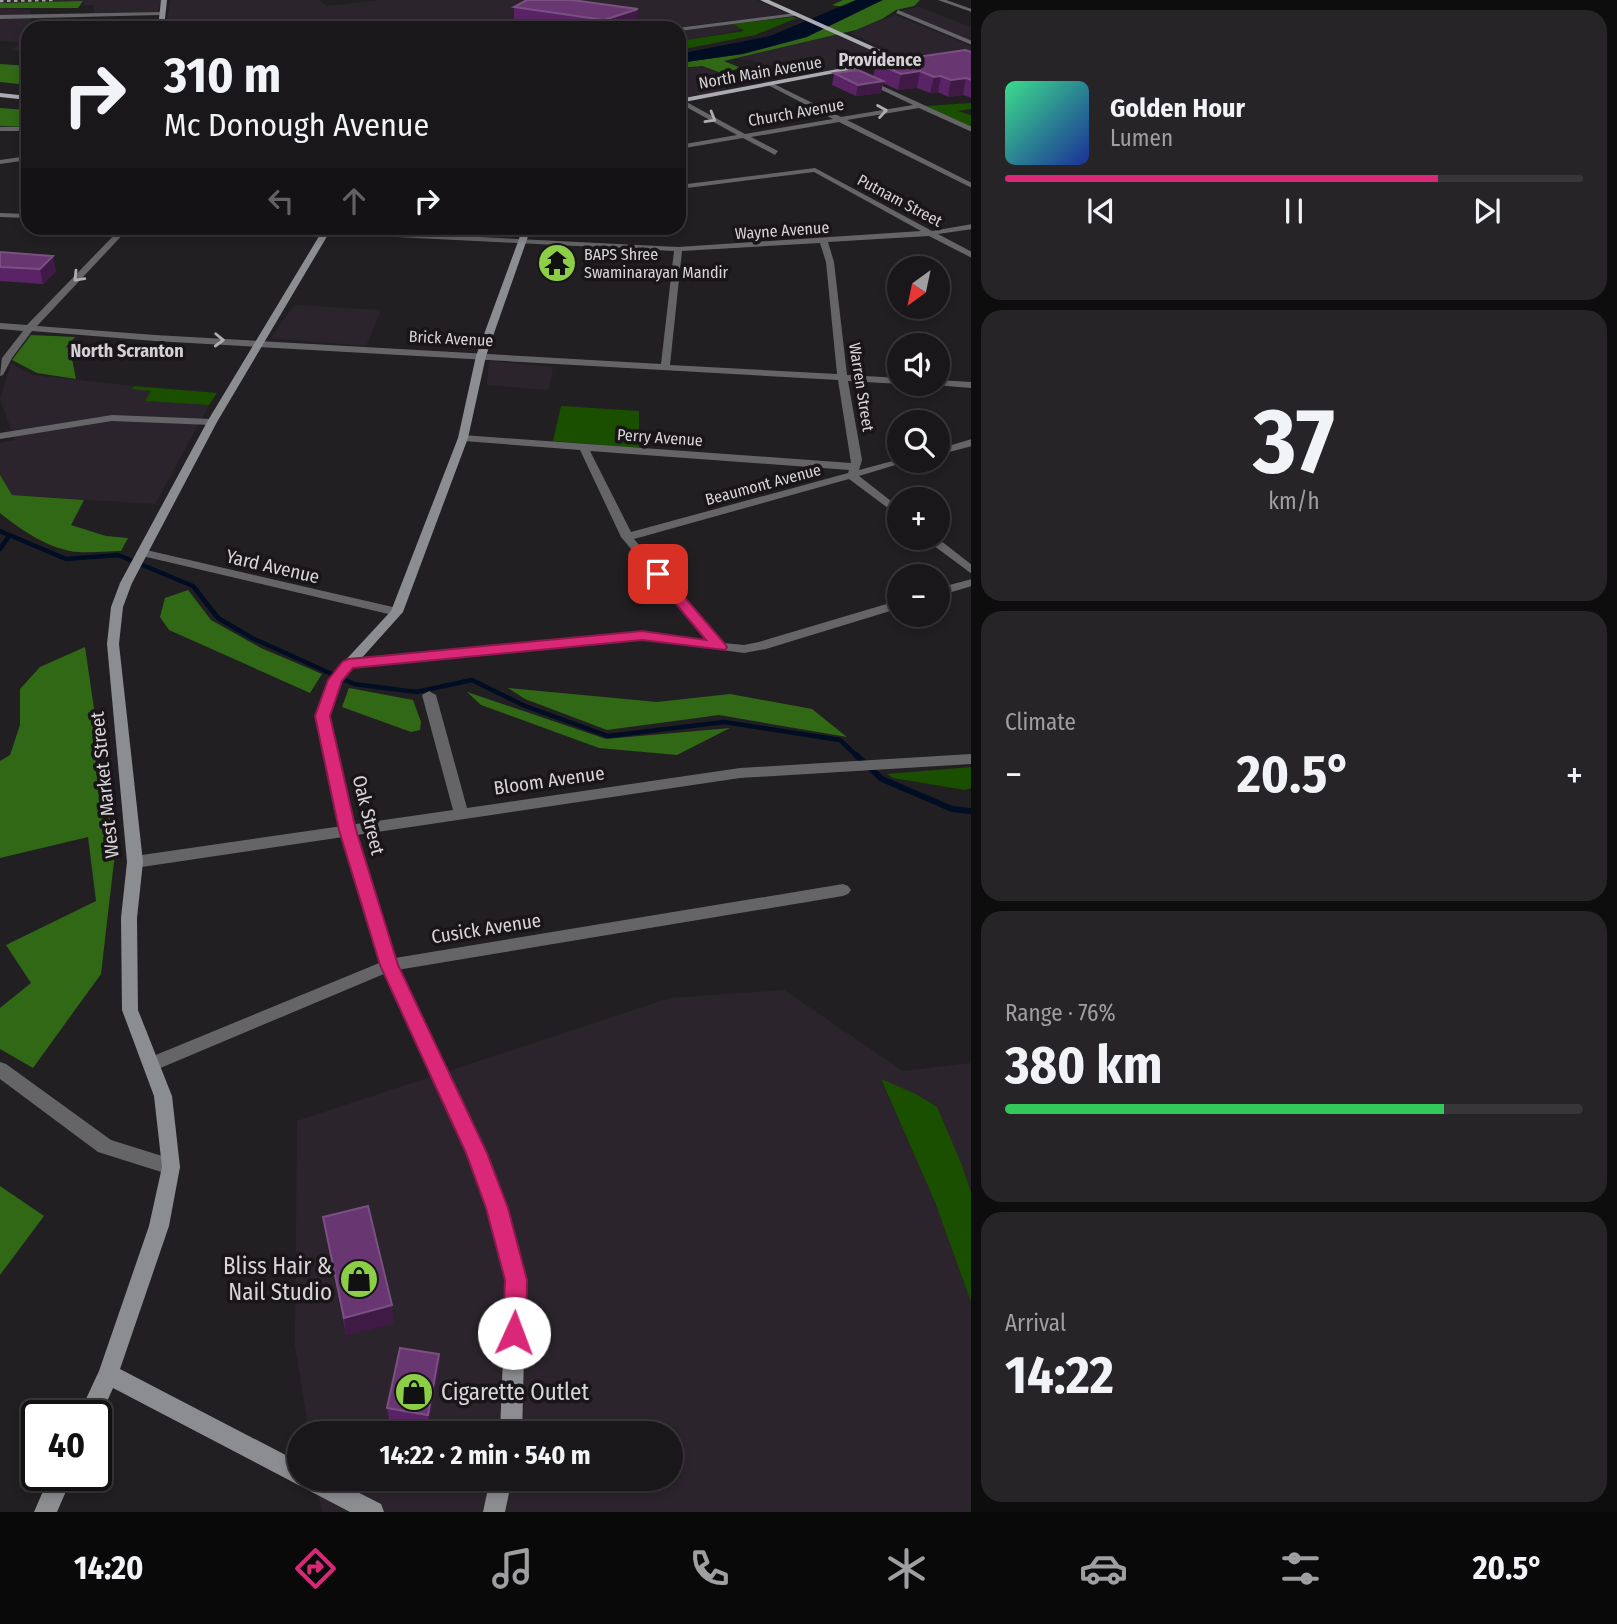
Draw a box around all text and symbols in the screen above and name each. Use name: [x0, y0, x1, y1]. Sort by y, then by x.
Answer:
text: 310 m: [164, 46, 281, 105]
icon: right: [49, 49, 140, 140]
district label: Providence: [838, 49, 922, 71]
street label: North Main Avenue: [697, 52, 823, 93]
text: Golden Hour: [1110, 93, 1245, 124]
street label: Church Avenue: [747, 95, 846, 130]
one-way arrow: [876, 104, 888, 119]
text: Mc Donough Avenue: [164, 106, 429, 144]
one-way arrow: [704, 110, 717, 123]
text: Lumen: [1110, 124, 1173, 152]
street label: Putnam Street: [854, 170, 946, 231]
icon: left: [262, 182, 300, 220]
icon: ahead: [335, 182, 373, 220]
icon: right: [408, 182, 446, 220]
icon: previous: [1082, 192, 1120, 230]
icon: pause: [1275, 192, 1313, 230]
icon: next: [1468, 192, 1506, 230]
street label: Wayne Avenue: [734, 218, 830, 243]
temple icon: BAPS Shree Swaminarayan Mandir: [536, 242, 578, 284]
place label: BAPS Shree Swaminarayan Mandir: [584, 245, 729, 282]
north arrow: [887, 256, 950, 318]
map controls: [887, 256, 950, 627]
one-way arrow: [74, 269, 87, 282]
street label: Brick Avenue: [408, 327, 494, 350]
one-way arrow: [214, 333, 225, 348]
button: sound: [887, 333, 950, 396]
district label: North Scranton: [70, 340, 184, 362]
street label: Warren Street: [845, 341, 878, 434]
text: 37: [1253, 387, 1335, 496]
button: search: [887, 410, 950, 473]
street label: Perry Avenue: [616, 425, 704, 450]
street label: Beaumont Avenue: [703, 460, 823, 509]
button: +: [887, 487, 950, 550]
text: km/h: [1268, 487, 1320, 515]
pin: [628, 544, 688, 604]
street label: Yard Avenue: [224, 545, 322, 588]
icon: arrive: [639, 555, 677, 593]
button: −: [887, 564, 950, 627]
text: Climate: [1005, 708, 1076, 736]
street label: West Market Street: [85, 710, 124, 859]
text: 20.5°: [1237, 743, 1351, 806]
text: −: [1005, 752, 1022, 798]
text: +: [1566, 752, 1583, 798]
street label: Bloom Avenue: [492, 761, 606, 800]
street label: Oak Street: [348, 773, 390, 858]
street label: Cusick Avenue: [430, 908, 543, 949]
text: Range · 76%: [1005, 999, 1116, 1027]
text: 380 km: [1005, 1034, 1162, 1097]
place label: Bliss Hair & Nail Studio: [223, 1252, 332, 1306]
shop icon: Bliss Hair & Nail Studio: [338, 1258, 380, 1300]
position arrow: [477, 1296, 551, 1370]
text: Arrival: [1005, 1309, 1066, 1337]
text: 14:22: [1005, 1344, 1114, 1407]
shop icon: Cigarette Outlet: [393, 1371, 435, 1413]
place label: Cigarette Outlet: [441, 1378, 589, 1406]
speed limit sign: 40: [21, 1400, 112, 1491]
text: 14:22 · 2 min · 540 m: [379, 1440, 591, 1471]
icon: directions: [291, 1544, 340, 1593]
icon: music: [488, 1544, 537, 1593]
icon: phone: [685, 1544, 734, 1593]
icon: climate: [882, 1544, 931, 1593]
icon: car: [1079, 1544, 1128, 1593]
icon: filters: [1276, 1544, 1325, 1593]
text: 14:20: [74, 1549, 144, 1587]
text: 20.5°: [1473, 1549, 1543, 1587]

